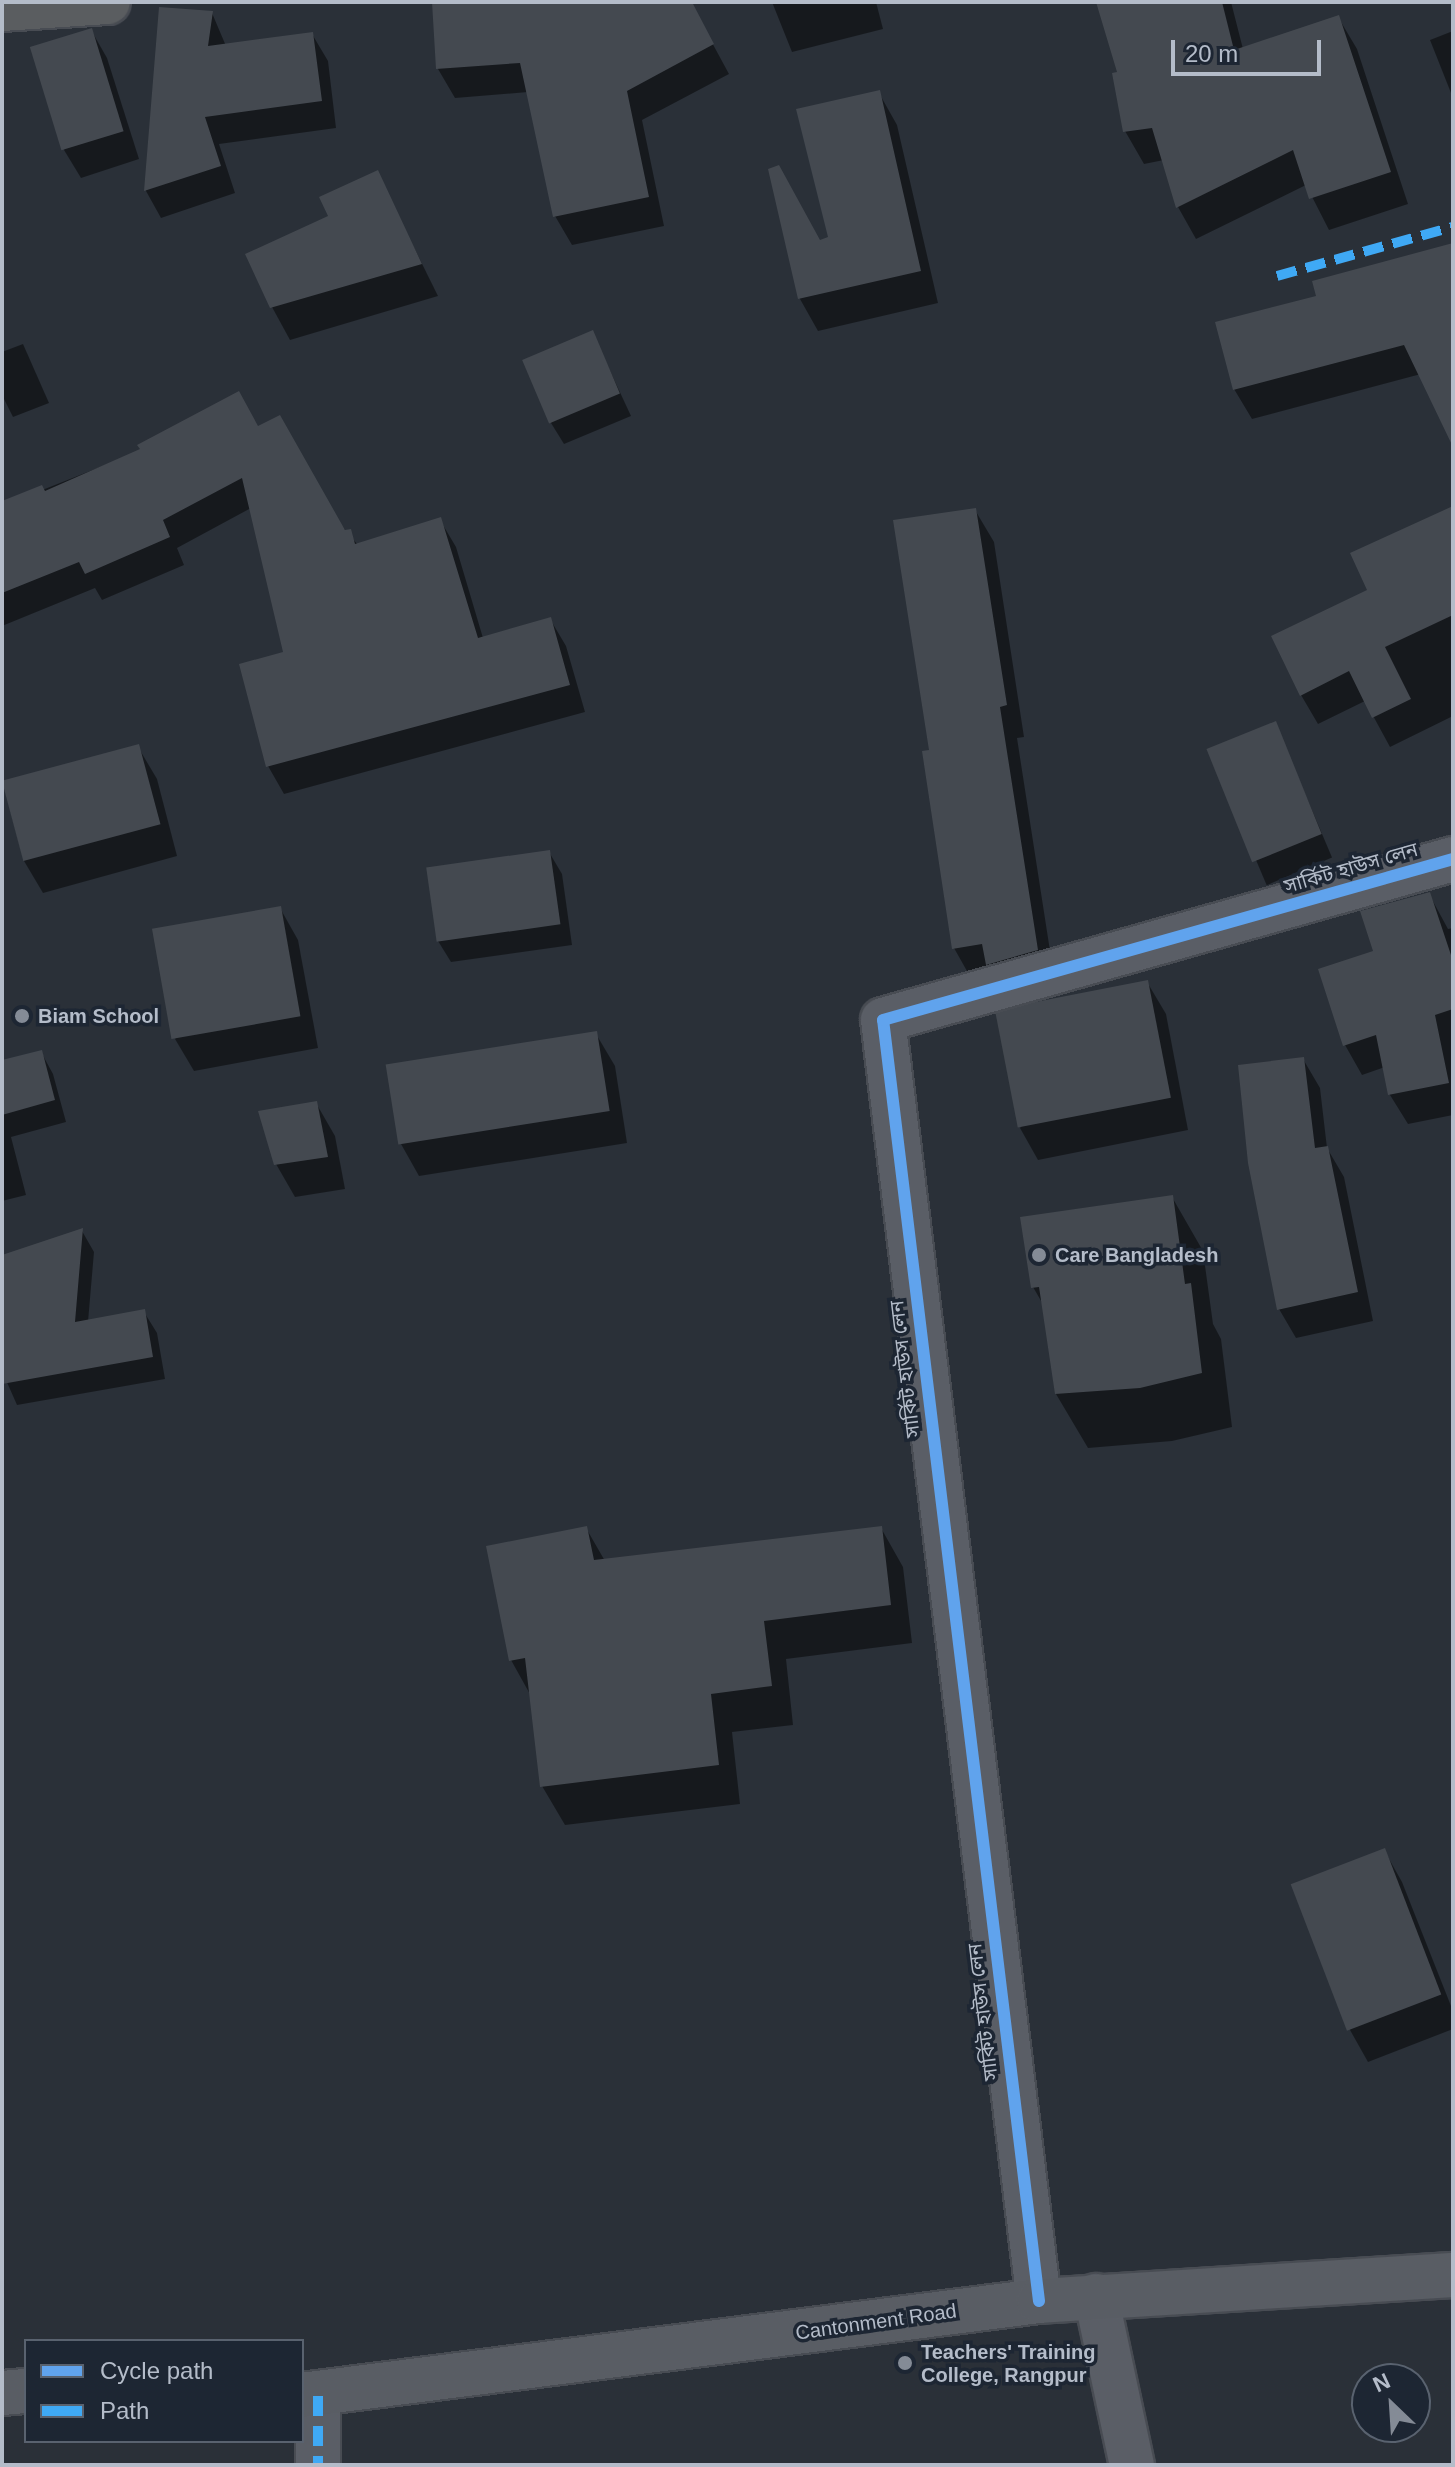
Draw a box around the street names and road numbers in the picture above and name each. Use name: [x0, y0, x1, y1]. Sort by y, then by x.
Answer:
street label: সার্কিট হাউস লেন: [1281, 837, 1421, 899]
street label: সার্কিট হাউস লেন: [885, 1299, 925, 1439]
street label: সার্কিট হাউস লেন: [963, 1942, 1003, 2082]
street label: Cantonment Road: [794, 2299, 958, 2345]

